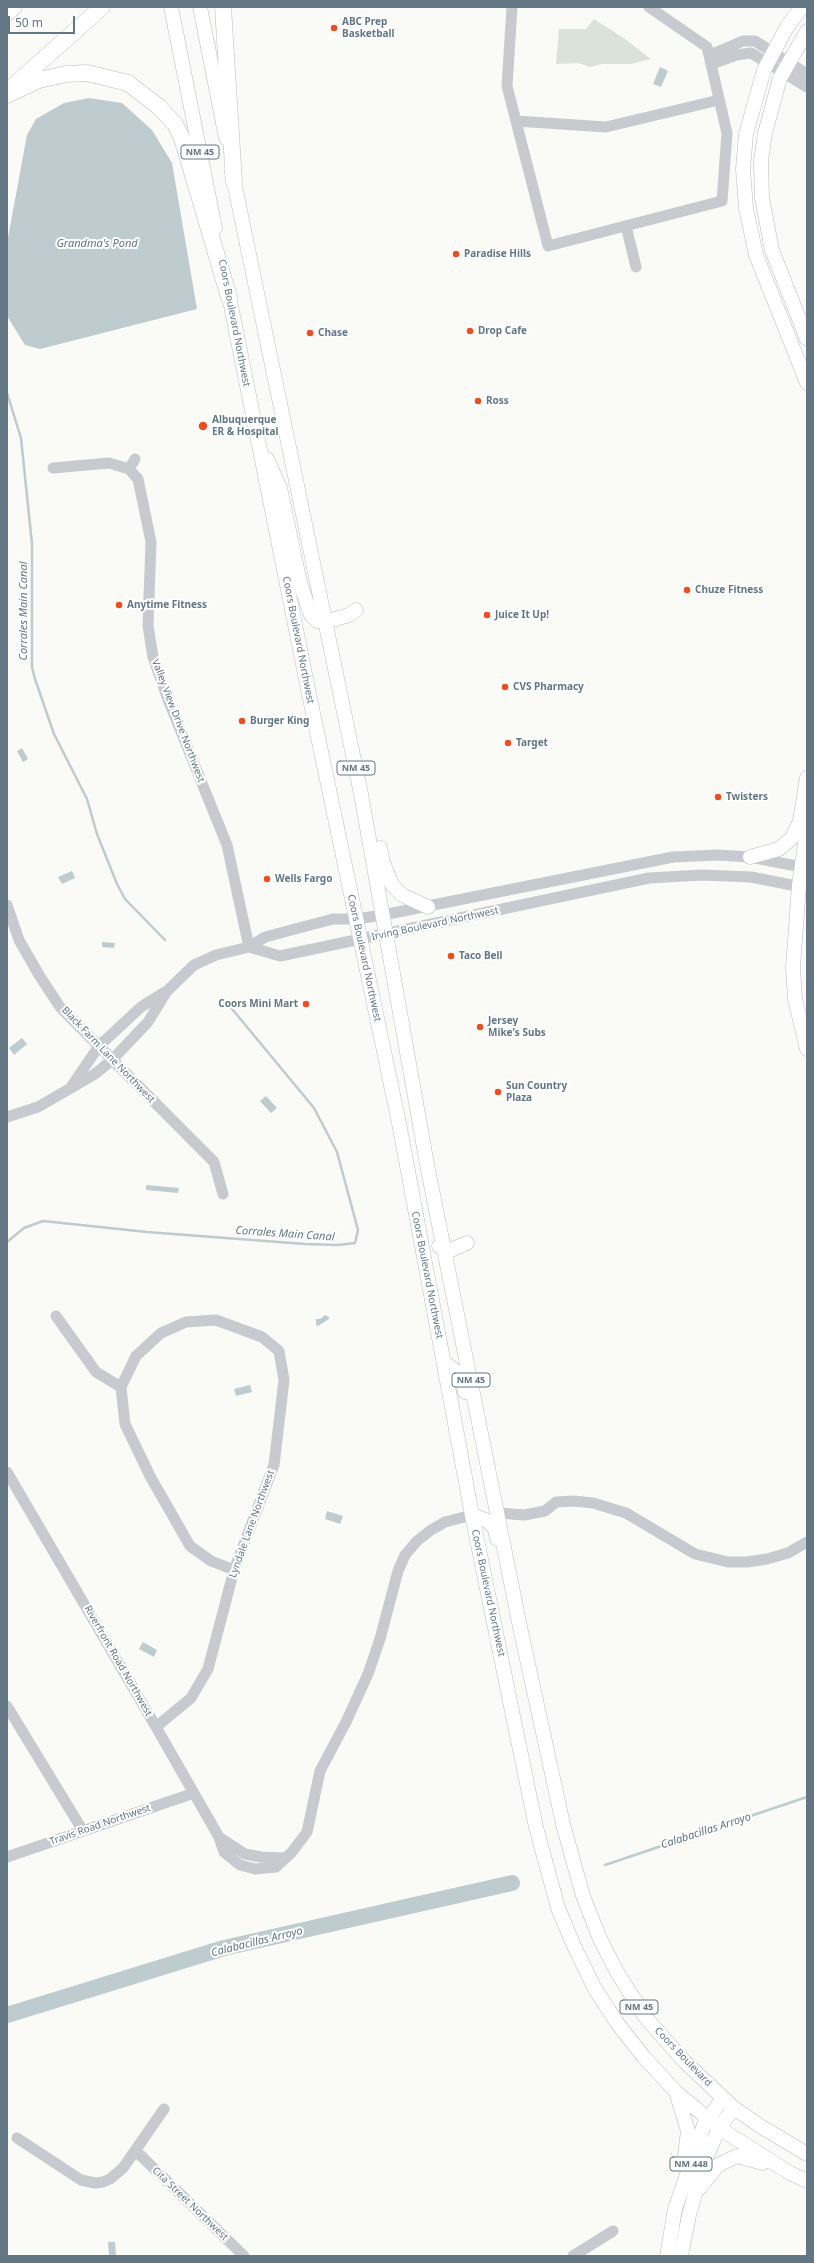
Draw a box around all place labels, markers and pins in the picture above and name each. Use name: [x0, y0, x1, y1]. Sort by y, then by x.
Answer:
place label: ABC Prep Basketball: [342, 16, 394, 40]
marker: ABC Prep Basketball: [329, 23, 339, 33]
place label: Paradise Hills: [464, 248, 531, 260]
marker: Paradise Hills: [451, 249, 461, 259]
place label: Drop Cafe: [478, 325, 527, 337]
marker: Drop Cafe: [465, 326, 475, 336]
place label: Chase: [318, 327, 348, 339]
marker: Chase: [305, 328, 315, 338]
place label: Ross: [486, 395, 509, 407]
marker: Ross: [473, 396, 483, 406]
place label: Albuquerque ER & Hospital: [212, 414, 278, 438]
marker: Albuquerque ER & Hospital: [197, 420, 209, 432]
place label: Chuze Fitness: [695, 584, 763, 596]
marker: Chuze Fitness: [682, 585, 692, 595]
place label: Anytime Fitness: [127, 599, 207, 611]
marker: Anytime Fitness: [114, 600, 124, 610]
place label: Juice It Up!: [495, 609, 549, 621]
marker: Juice It Up!: [482, 610, 492, 620]
place label: CVS Pharmacy: [513, 681, 584, 693]
marker: CVS Pharmacy: [500, 682, 510, 692]
place label: Burger King: [250, 715, 309, 727]
marker: Burger King: [237, 716, 247, 726]
place label: Target: [516, 737, 548, 749]
marker: Target: [503, 738, 513, 748]
place label: Twisters: [726, 791, 768, 803]
marker: Twisters: [713, 792, 723, 802]
place label: Wells Fargo: [275, 873, 332, 885]
marker: Wells Fargo: [262, 874, 272, 884]
place label: Taco Bell: [459, 950, 503, 962]
marker: Taco Bell: [446, 951, 456, 961]
place label: Coors Mini Mart: [218, 998, 298, 1010]
marker: Coors Mini Mart: [301, 999, 311, 1009]
place label: Jersey Mike's Subs: [488, 1015, 546, 1038]
marker: Jersey Mike's Subs: [475, 1022, 485, 1032]
place label: Sun Country Plaza: [506, 1080, 567, 1104]
marker: Sun Country Plaza: [493, 1087, 503, 1097]

